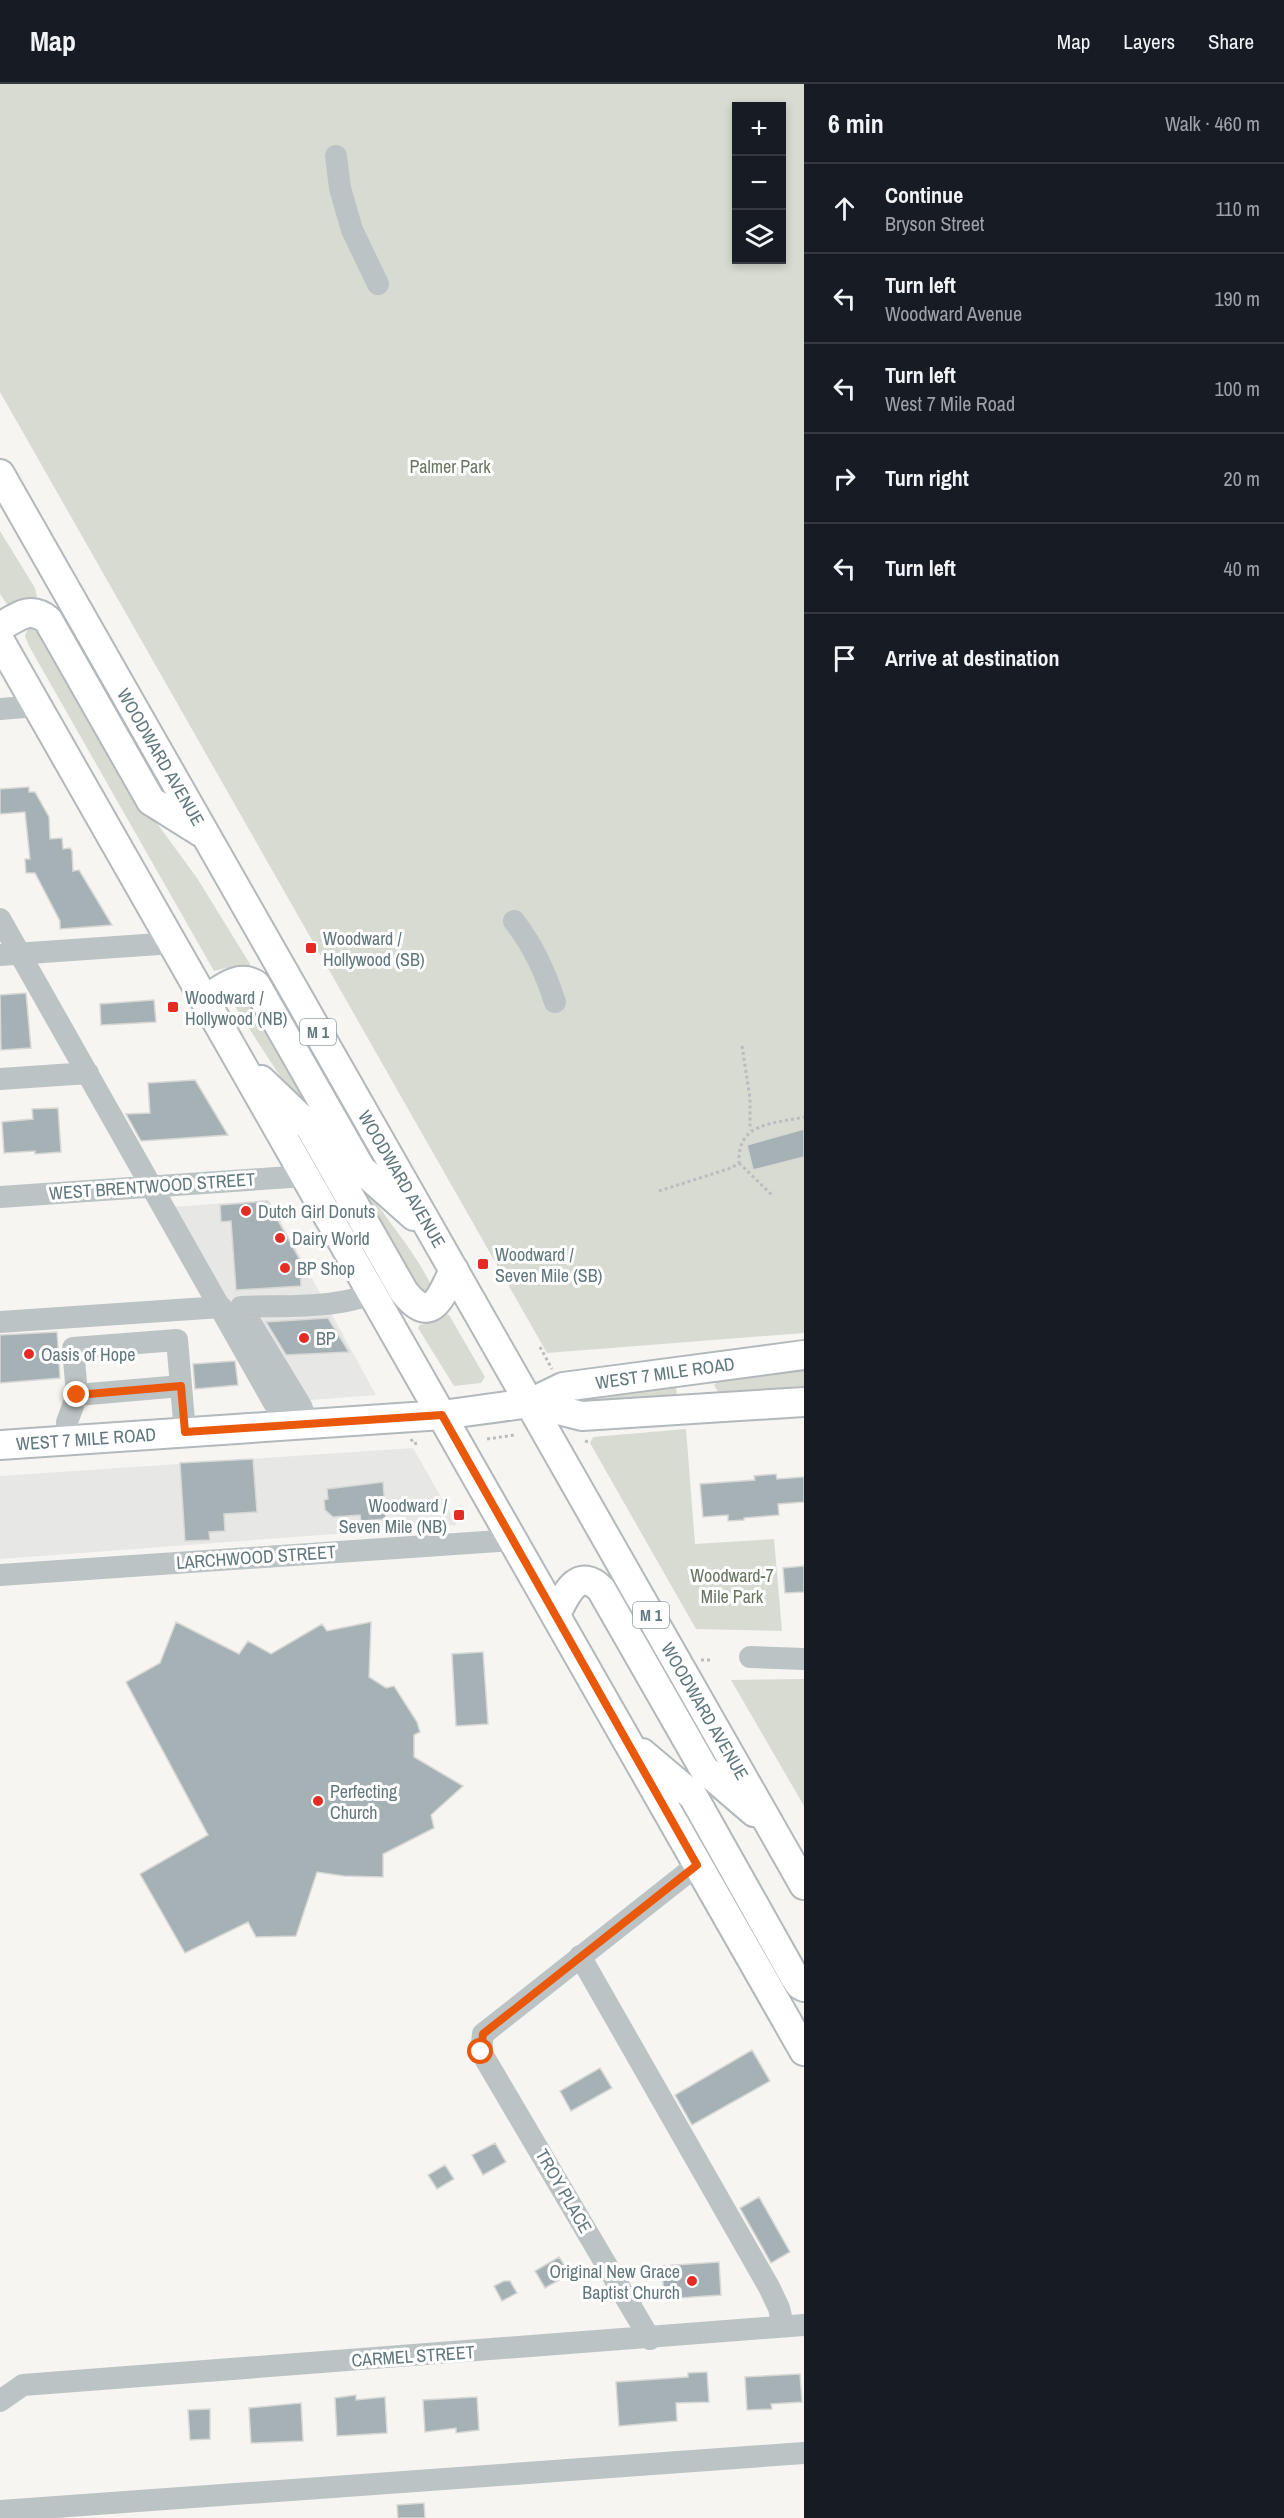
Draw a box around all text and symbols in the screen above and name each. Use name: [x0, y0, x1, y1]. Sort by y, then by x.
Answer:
text: Map: [30, 22, 76, 60]
text: Map: [1057, 27, 1090, 56]
text: Layers: [1123, 27, 1175, 56]
text: Share: [1208, 27, 1254, 56]
map controls: [732, 102, 786, 264]
button: +: [732, 102, 786, 156]
text: 6 min: [828, 106, 884, 141]
text: Walk · 460 m: [1165, 110, 1260, 137]
button: −: [732, 156, 786, 210]
text: Continue: [885, 180, 963, 210]
icon: ahead: [828, 192, 861, 225]
text: 110 m: [1216, 195, 1260, 222]
button: layers: [732, 210, 786, 264]
text: Bryson Street: [885, 210, 984, 237]
text: Turn left: [885, 270, 956, 300]
icon: left: [828, 282, 861, 315]
text: 190 m: [1214, 285, 1260, 312]
text: Woodward Avenue: [885, 300, 1022, 327]
text: Turn left: [885, 360, 956, 390]
icon: left: [828, 372, 861, 405]
text: 100 m: [1214, 375, 1260, 402]
text: West 7 Mile Road: [885, 390, 1015, 417]
park label: Palmer Park: [409, 454, 491, 479]
icon: right: [828, 462, 861, 495]
text: Turn right: [885, 463, 969, 493]
text: 20 m: [1224, 465, 1260, 492]
icon: left: [828, 552, 861, 585]
text: Turn left: [885, 553, 956, 583]
text: 40 m: [1224, 555, 1260, 582]
icon: arrive: [828, 642, 861, 675]
text: Arrive at destination: [885, 643, 1059, 673]
street label: WOODWARD AVENUE: [111, 684, 211, 830]
place label: Woodward / Hollywood (SB): [323, 926, 425, 972]
marker: Woodward / Hollywood (SB): [304, 941, 318, 955]
place label: Woodward / Hollywood (NB): [185, 985, 288, 1031]
marker: Woodward / Hollywood (NB): [166, 1000, 180, 1014]
road number: M 1: [300, 1019, 336, 1045]
street label: WOODWARD AVENUE: [352, 1106, 452, 1252]
street label: WEST BRENTWOOD STREET: [48, 1166, 256, 1206]
place label: Dutch Girl Donuts: [258, 1199, 375, 1224]
marker: Dutch Girl Donuts: [239, 1204, 253, 1218]
place label: Dairy World: [292, 1226, 370, 1251]
marker: Dairy World: [273, 1231, 287, 1245]
place label: Woodward / Seven Mile (SB): [495, 1242, 603, 1288]
place label: BP Shop: [297, 1256, 355, 1281]
marker: Woodward / Seven Mile (SB): [476, 1257, 490, 1271]
marker: BP Shop: [278, 1261, 292, 1275]
place label: BP: [316, 1326, 336, 1351]
marker: BP: [297, 1331, 311, 1345]
place label: Oasis of Hope: [41, 1342, 135, 1367]
marker: Oasis of Hope: [22, 1347, 36, 1361]
street label: WEST 7 MILE ROAD: [594, 1351, 736, 1395]
route end: [63, 1381, 89, 1407]
street label: WEST 7 MILE ROAD: [15, 1422, 157, 1456]
place label: Woodward / Seven Mile (NB): [339, 1493, 448, 1539]
marker: Woodward / Seven Mile (NB): [452, 1508, 466, 1522]
street label: LARCHWOOD STREET: [175, 1539, 337, 1575]
park label: Woodward-7 Mile Park: [690, 1563, 774, 1609]
road number: M 1: [633, 1602, 669, 1628]
street label: WOODWARD AVENUE: [655, 1638, 755, 1784]
place label: Perfecting Church: [330, 1779, 398, 1825]
marker: Perfecting Church: [311, 1794, 325, 1808]
route start: [467, 2038, 493, 2064]
street label: TROY PLACE: [530, 2144, 598, 2238]
place label: Original New Grace Baptist Church: [550, 2259, 680, 2305]
marker: Original New Grace Baptist Church: [685, 2274, 699, 2288]
street label: CARMEL STREET: [351, 2339, 475, 2373]

